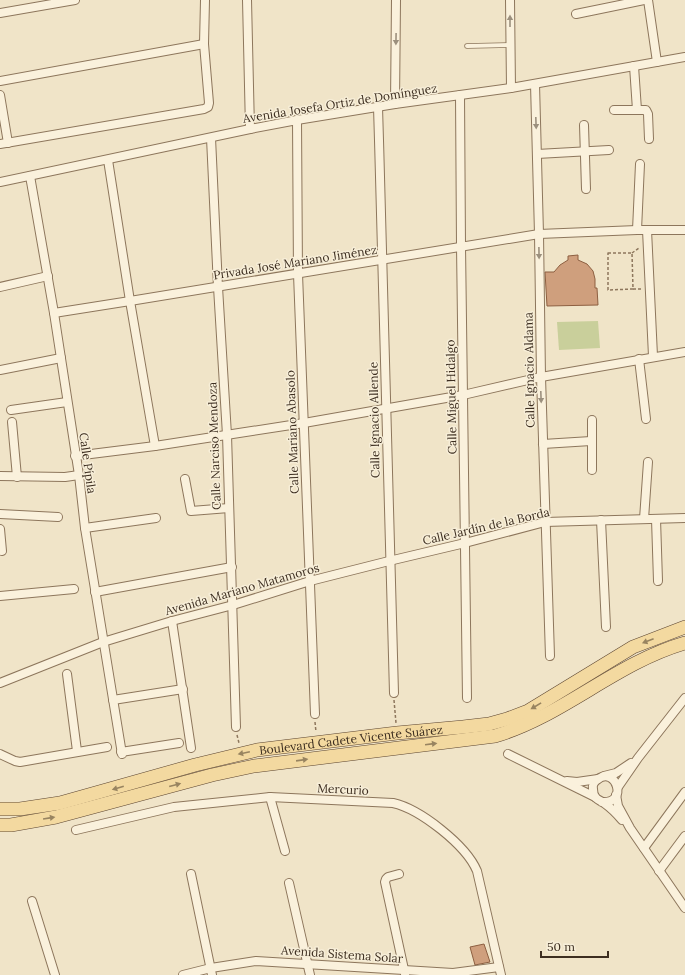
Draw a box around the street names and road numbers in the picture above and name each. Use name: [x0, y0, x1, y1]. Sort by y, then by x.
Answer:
street label: Avenida Josefa Ortiz de Domínguez: [241, 80, 438, 126]
street label: Privada José Mariano Jiménez: [212, 242, 378, 282]
street label: Calle Ignacio Aldama: [520, 312, 538, 428]
street label: Calle Miguel Hidalgo: [442, 339, 460, 455]
street label: Calle Ignacio Allende: [365, 361, 383, 478]
street label: Calle Mariano Abasolo: [282, 370, 302, 494]
street label: Calle Narciso Mendoza: [204, 382, 224, 510]
street label: Calle Pípila: [76, 432, 100, 494]
street label: Calle Jardín de la Borda: [421, 504, 551, 548]
street label: Avenida Mariano Matamoros: [162, 560, 321, 619]
street label: Boulevard Cadete Vicente Suárez: [258, 721, 443, 757]
street label: Mercurio: [317, 780, 369, 798]
street label: Avenida Sistema Solar: [279, 942, 404, 966]

